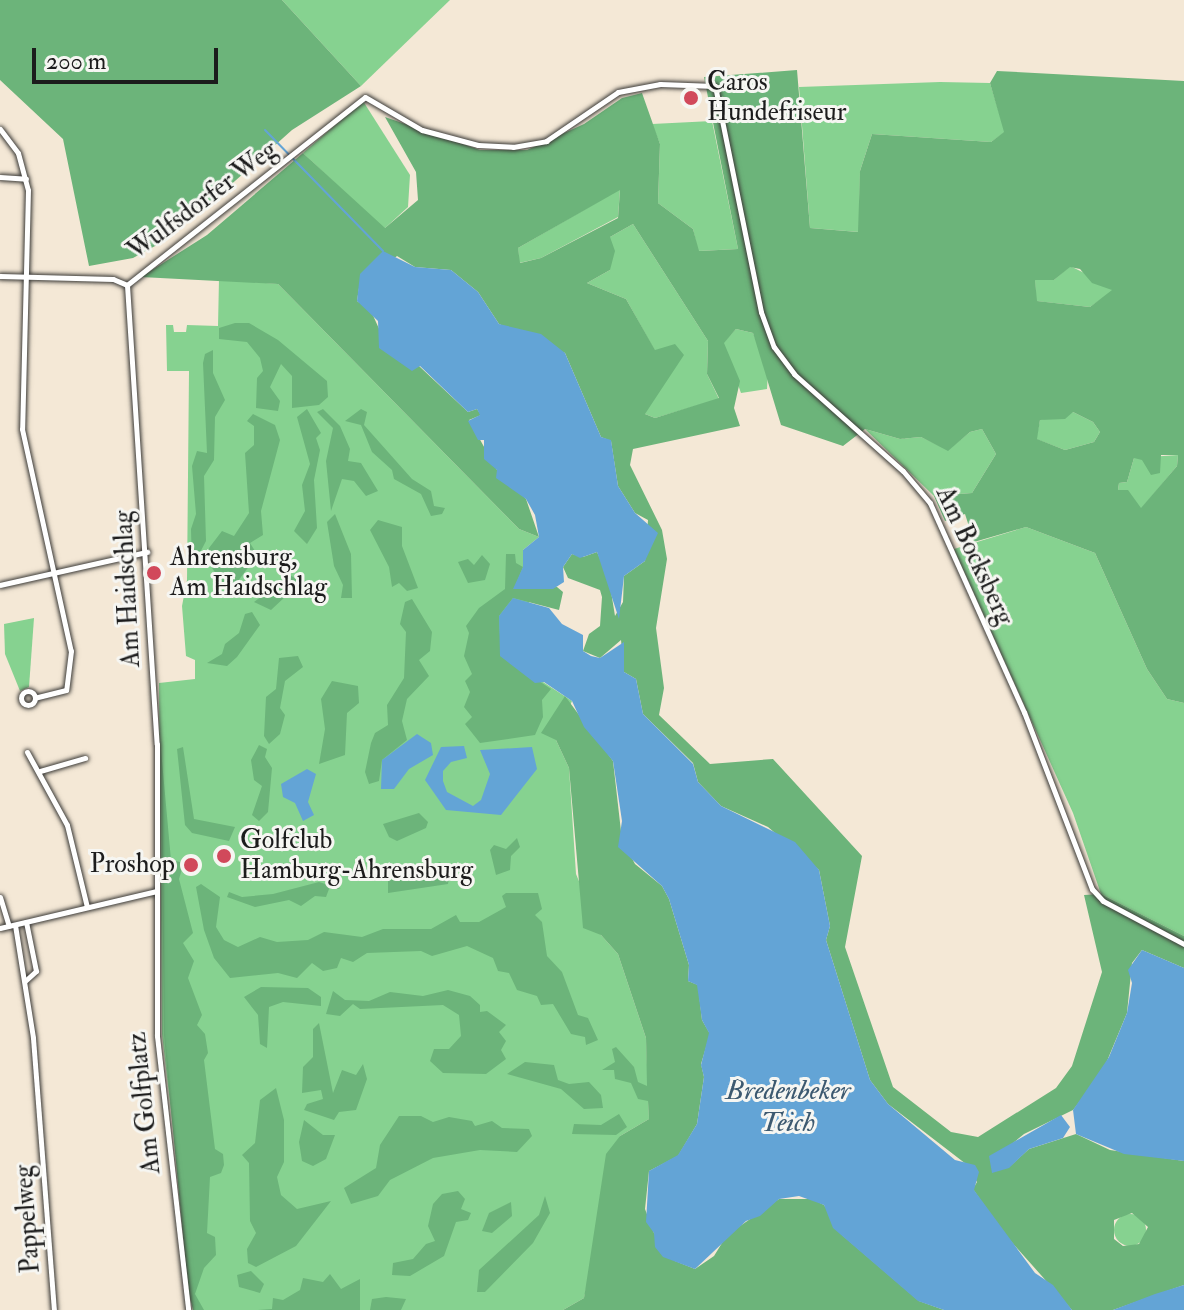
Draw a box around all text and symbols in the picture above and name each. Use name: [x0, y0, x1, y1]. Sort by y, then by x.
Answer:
scale bar: [36, 32, 222, 82]
text: 200 m: [46, 46, 106, 77]
place label: Caros Hundefriseur: [707, 67, 846, 128]
marker: Caros Hundefriseur: [682, 89, 700, 107]
street label: Wulfsdorfer Weg: [122, 135, 284, 267]
street label: Am Bocksberg: [928, 482, 1020, 630]
street label: Am Haidschlag: [108, 510, 148, 668]
place label: Ahrensburg, Am Haidschlag: [170, 542, 327, 604]
marker: Ahrensburg, Am Haidschlag: [145, 564, 163, 582]
place label: Golfclub Hamburg-Ahrensburg: [240, 825, 473, 886]
marker: Golfclub Hamburg-Ahrensburg: [215, 847, 233, 865]
place label: Proshop: [90, 849, 175, 881]
marker: Proshop: [182, 856, 200, 874]
street label: Am Golfplatz: [122, 1030, 168, 1176]
water label: Bredenbeker Teich: [726, 1074, 850, 1140]
street label: Pappelweg: [9, 1164, 47, 1274]

